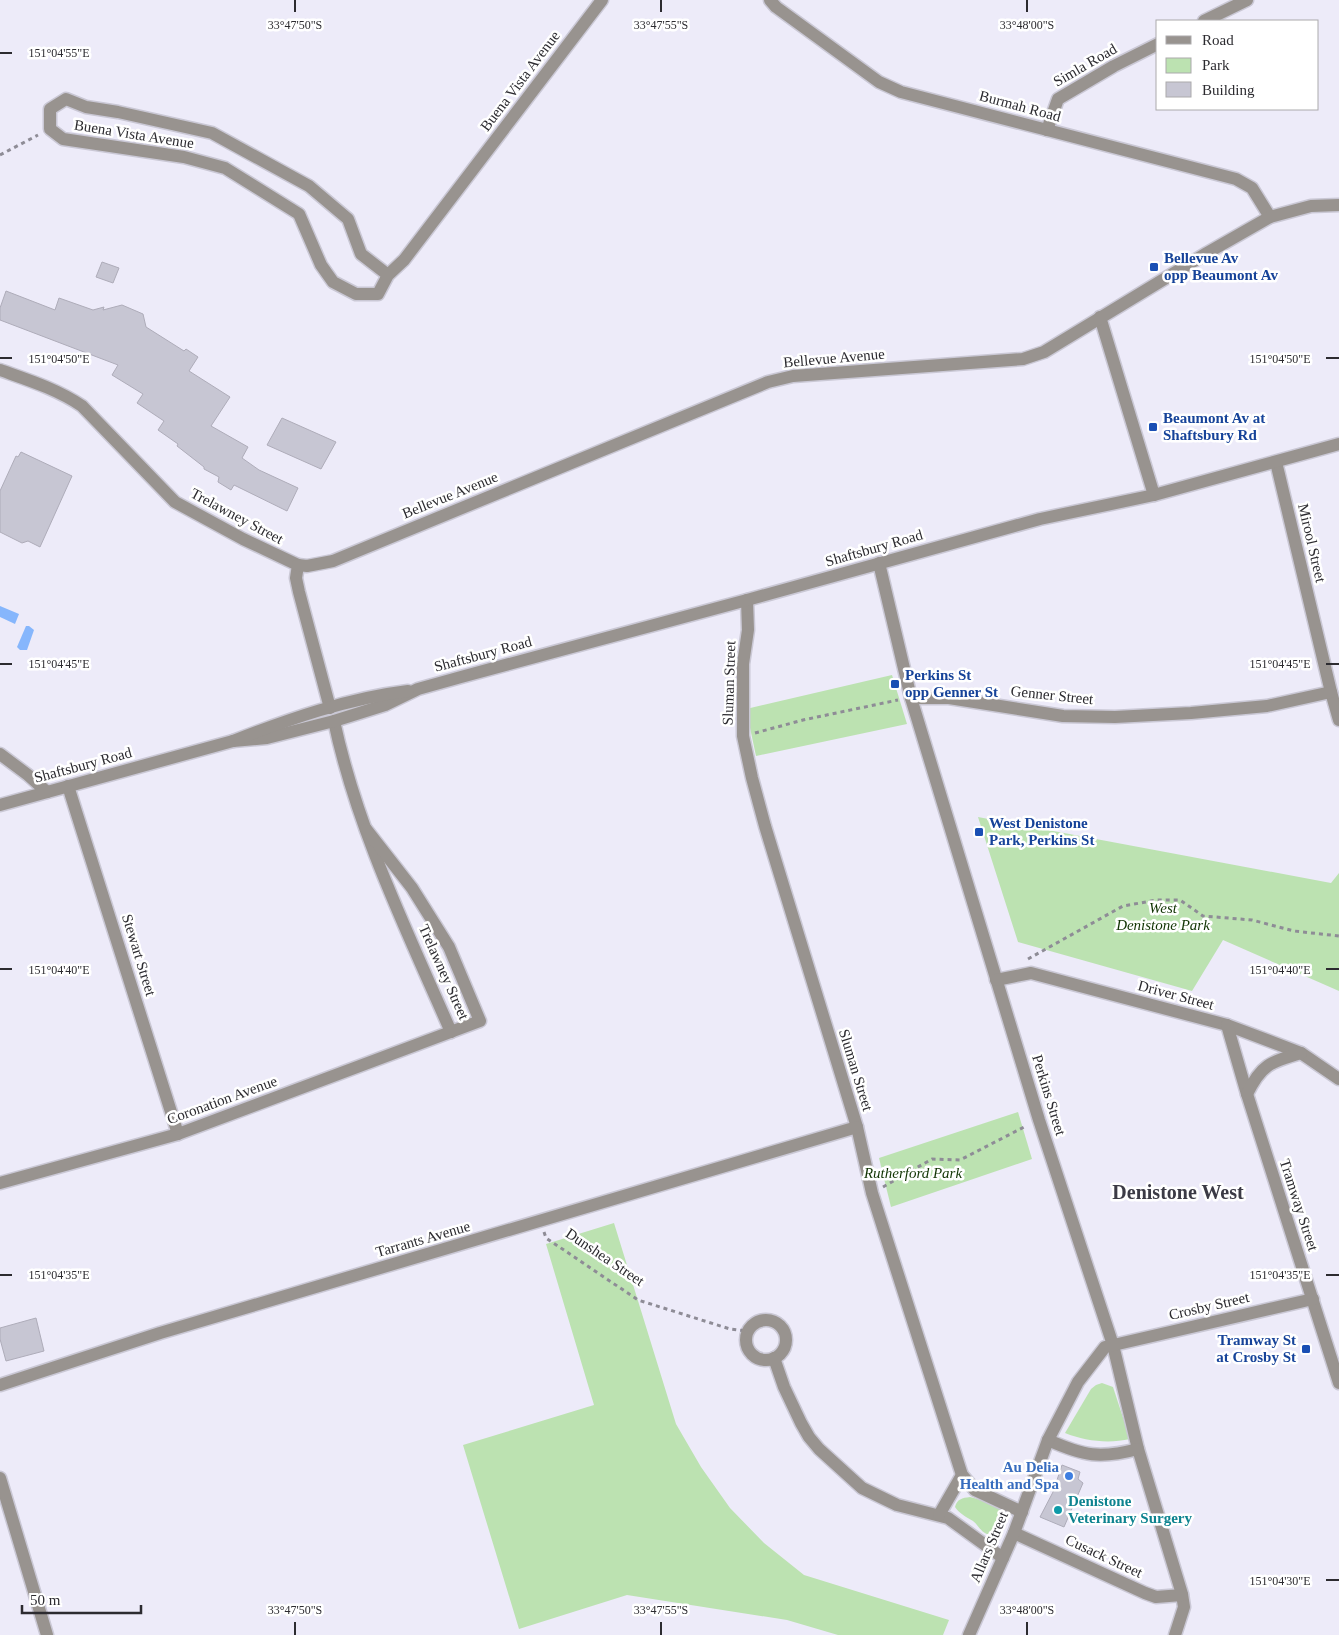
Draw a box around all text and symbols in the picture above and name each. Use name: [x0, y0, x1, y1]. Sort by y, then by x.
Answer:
text: 33°47'50"S: [268, 18, 322, 32]
text: 33°47'55"S: [634, 18, 688, 32]
text: 33°48'00"S: [1000, 18, 1054, 32]
legend: [1156, 20, 1319, 110]
street label: Buena Vista Avenue: [477, 28, 563, 134]
text: Road: [1202, 32, 1234, 48]
street label: Simla Road: [1051, 40, 1120, 90]
text: 151°04'55"E: [28, 46, 90, 60]
text: Park: [1202, 57, 1230, 73]
text: Building: [1202, 82, 1255, 98]
street label: Burmah Road: [977, 87, 1063, 125]
street label: Buena Vista Avenue: [73, 117, 195, 151]
place label: Bellevue Av opp Beaumont Av: [1164, 250, 1278, 283]
marker: Bellevue Av opp Beaumont Av: [1148, 261, 1160, 273]
street label: Bellevue Avenue: [783, 346, 886, 370]
text: 151°04'50"E: [28, 352, 90, 366]
text: 151°04'50"E: [1249, 352, 1311, 366]
place label: Beaumont Av at Shaftsbury Rd: [1163, 410, 1265, 443]
marker: Beaumont Av at Shaftsbury Rd: [1147, 421, 1159, 433]
street label: Bellevue Avenue: [400, 468, 500, 521]
street label: Trelawney Street: [188, 485, 287, 547]
street label: Mirool Street: [1295, 502, 1329, 585]
street label: Shaftsbury Road: [824, 526, 925, 570]
street label: Shaftsbury Road: [432, 633, 534, 675]
street label: Sluman Street: [720, 640, 738, 726]
text: 151°04'45"E: [28, 657, 90, 671]
text: 151°04'45"E: [1249, 657, 1311, 671]
place label: Perkins St opp Genner St: [905, 667, 998, 700]
marker: Perkins St opp Genner St: [889, 678, 901, 690]
street label: Genner Street: [1010, 683, 1095, 707]
street label: Shaftsbury Road: [32, 744, 134, 786]
place label: West Denistone Park, Perkins St: [989, 815, 1094, 848]
marker: West Denistone Park, Perkins St: [973, 826, 985, 838]
park label: West Denistone Park: [1115, 900, 1210, 933]
street label: Stewart Street: [119, 912, 159, 999]
street label: Trelawney Street: [416, 922, 472, 1023]
text: 151°04'40"E: [28, 963, 90, 977]
text: 151°04'40"E: [1249, 963, 1311, 977]
street label: Driver Street: [1136, 977, 1216, 1013]
street label: Sluman Street: [836, 1027, 876, 1114]
street label: Perkins Street: [1029, 1053, 1069, 1138]
street label: Coronation Avenue: [165, 1073, 280, 1127]
street label: Tramway Street: [1277, 1157, 1322, 1254]
park label: Rutherford Park: [863, 1165, 962, 1181]
district label: Denistone West: [1112, 1181, 1244, 1203]
street label: Tarrants Avenue: [374, 1218, 472, 1260]
street label: Dunshea Street: [563, 1225, 648, 1290]
text: 151°04'35"E: [28, 1268, 90, 1282]
text: 151°04'35"E: [1249, 1268, 1311, 1282]
street label: Crosby Street: [1167, 1289, 1252, 1323]
place label: Tramway St at Crosby St: [1216, 1332, 1296, 1365]
marker: Tramway St at Crosby St: [1300, 1343, 1312, 1355]
place label: Au Delia Health and Spa: [960, 1459, 1060, 1492]
marker: Au Delia Health and Spa: [1063, 1470, 1075, 1482]
place label: Denistone Veterinary Surgery: [1068, 1493, 1192, 1526]
marker: Denistone Veterinary Surgery: [1052, 1504, 1064, 1516]
street label: Allars Street: [967, 1508, 1011, 1585]
street label: Cusack Street: [1063, 1531, 1146, 1581]
text: 151°04'30"E: [1249, 1574, 1311, 1588]
scale bar: [22, 1582, 141, 1614]
text: 50 m: [30, 1592, 61, 1608]
text: 33°47'50"S: [268, 1603, 322, 1617]
text: 33°47'55"S: [634, 1603, 688, 1617]
text: 33°48'00"S: [1000, 1603, 1054, 1617]

